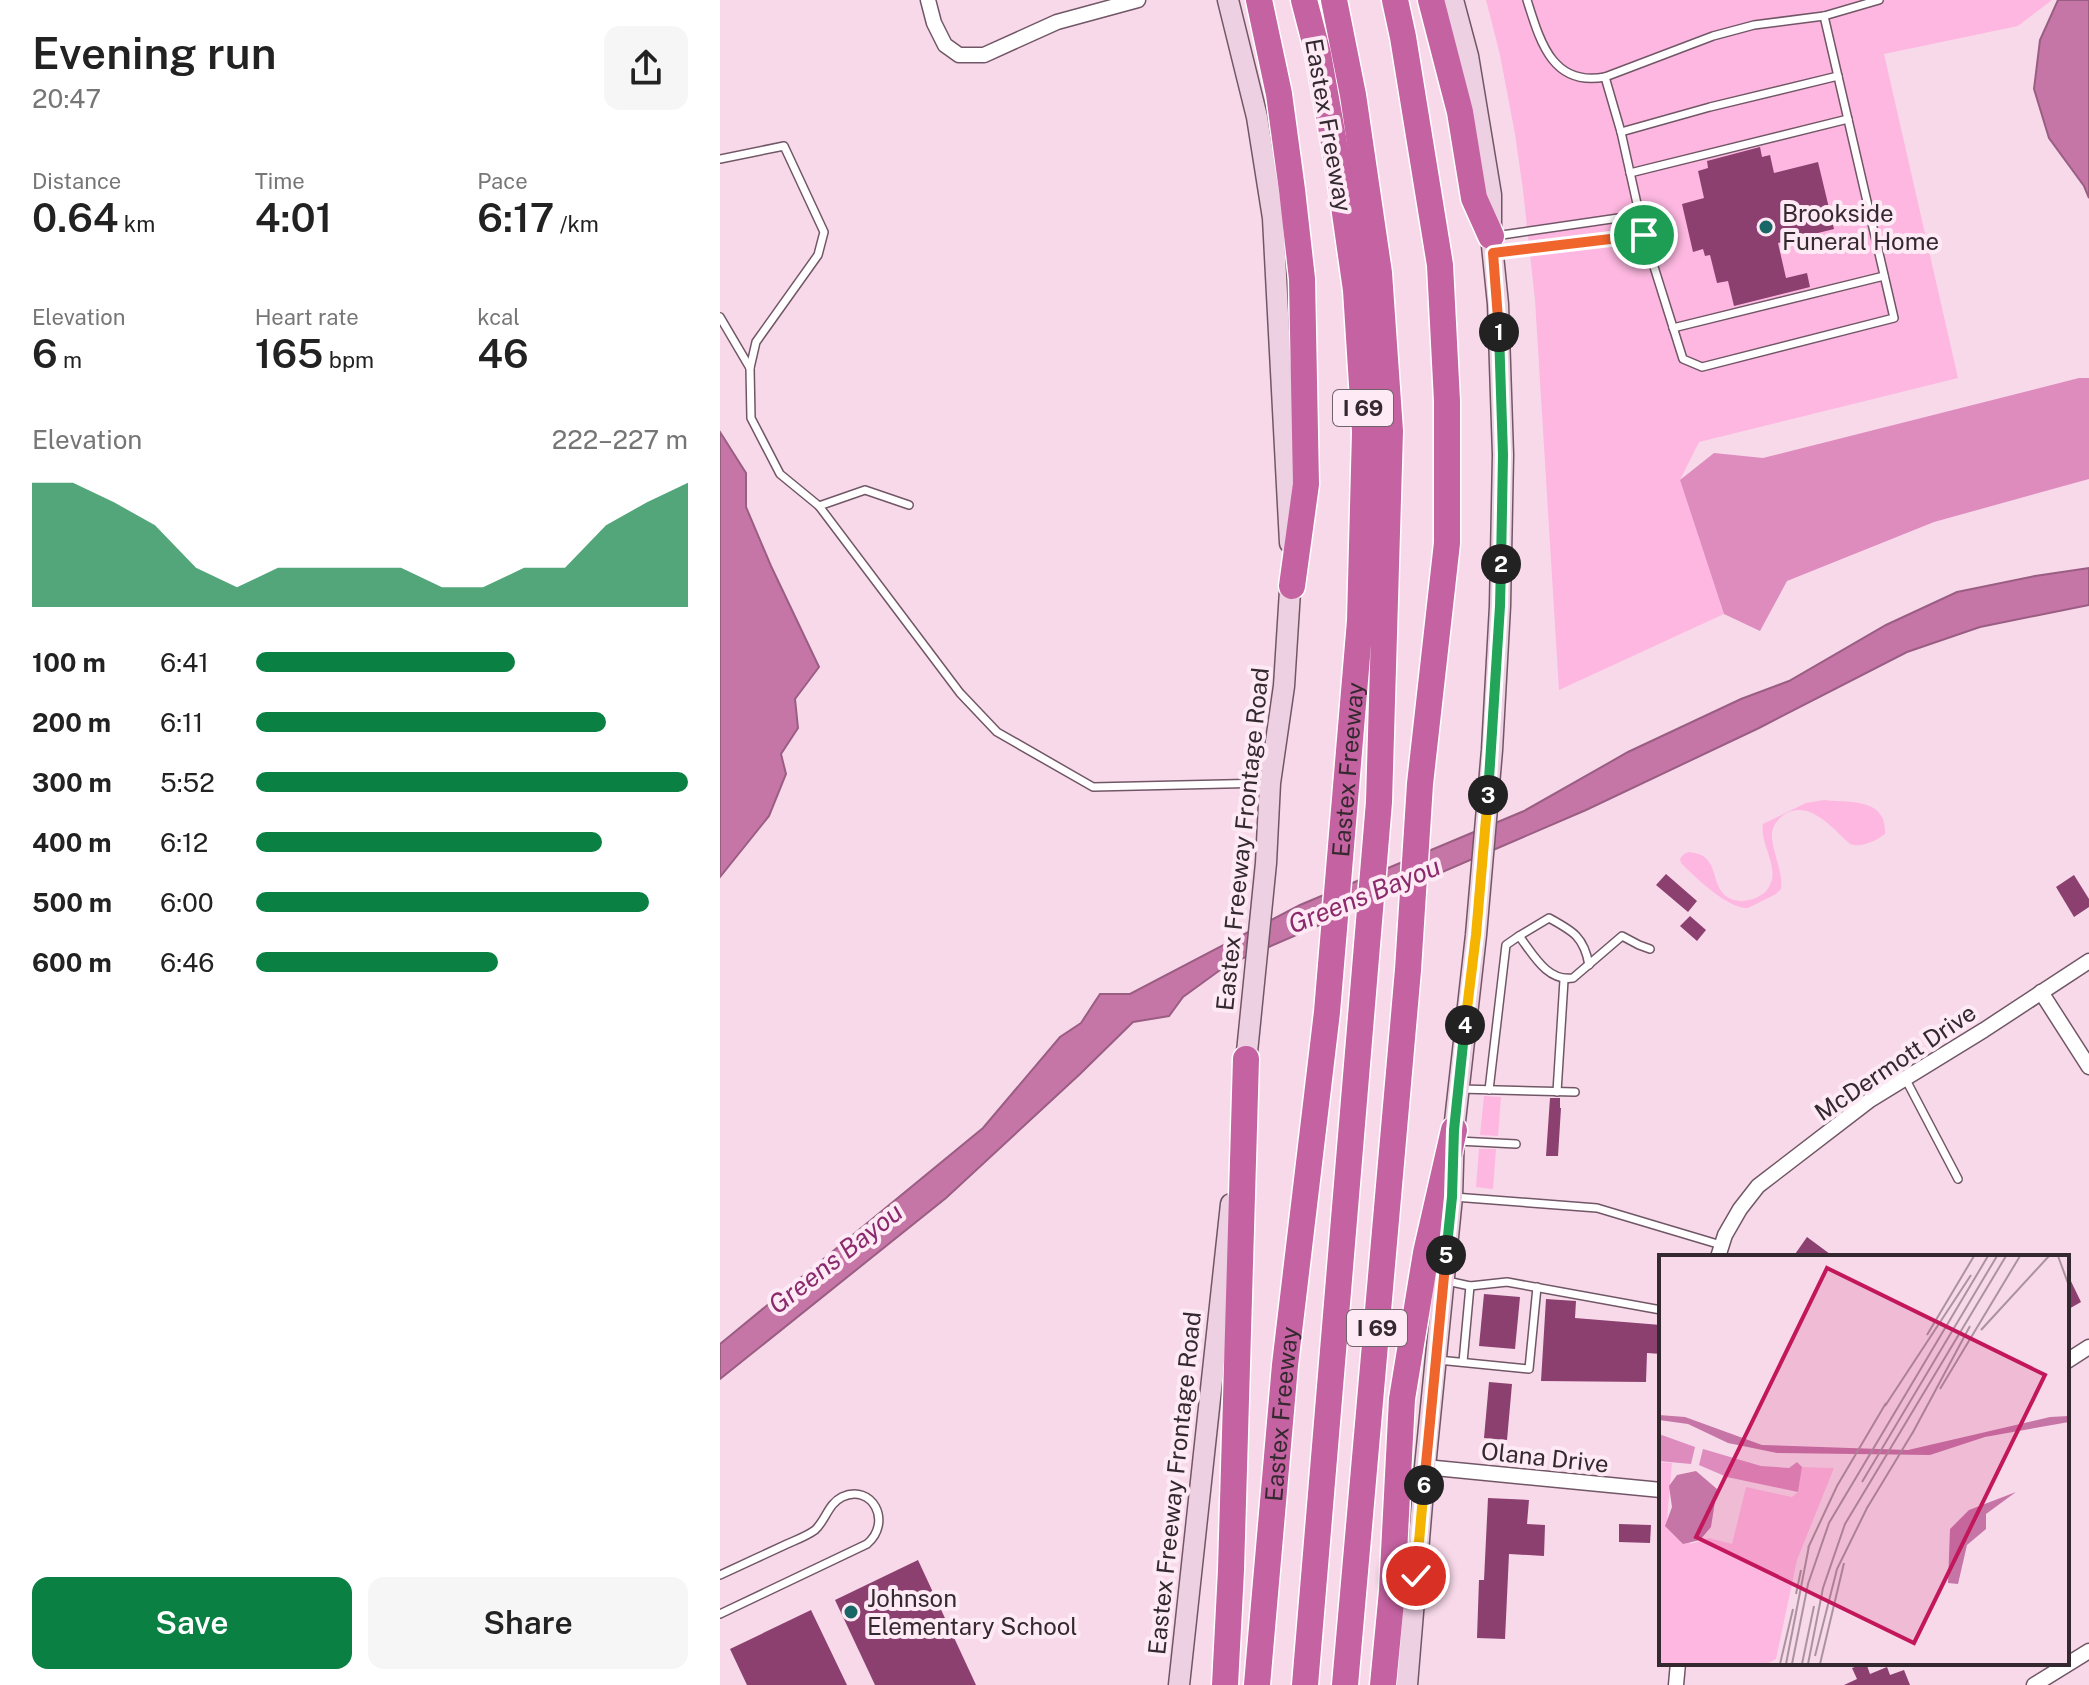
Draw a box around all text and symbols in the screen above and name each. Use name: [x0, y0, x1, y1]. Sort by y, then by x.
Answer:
button: share: [604, 26, 688, 110]
text: Evening run: [32, 27, 277, 79]
street label: Eastex Freeway: [1300, 36, 1358, 214]
text: 20:47: [32, 83, 101, 114]
text: Distance: [32, 168, 121, 194]
text: Time: [255, 168, 305, 194]
text: Pace: [477, 168, 528, 194]
text: 0.64: [32, 194, 119, 241]
text: 4:01: [255, 194, 332, 241]
text: 6:17: [477, 194, 554, 241]
place label: Brookside Funeral Home: [1782, 199, 1939, 255]
pin: [1610, 201, 1678, 269]
text: km: [119, 211, 155, 237]
text: /km: [554, 211, 599, 237]
icon: arrive: [1622, 213, 1666, 257]
marker: Brookside Funeral Home: [1757, 218, 1775, 236]
text: Elevation: [32, 304, 125, 330]
text: Heart rate: [255, 304, 359, 330]
text: kcal: [477, 304, 520, 330]
pin: 1: [1479, 312, 1519, 352]
text: 1: [1494, 319, 1504, 345]
text: 6: [32, 330, 58, 377]
text: 165: [255, 330, 323, 377]
text: 46: [477, 330, 529, 377]
text: m: [58, 347, 82, 373]
text: bpm: [323, 347, 374, 373]
road number: I 69: [1333, 390, 1393, 426]
text: Elevation: [32, 424, 142, 455]
text: 222–227 m: [552, 424, 688, 455]
pin: 2: [1481, 544, 1521, 584]
text: 2: [1494, 551, 1508, 577]
text: 100 m: [32, 647, 106, 678]
text: 6:41: [160, 647, 209, 678]
street label: Eastex Freeway Frontage Road: [1210, 666, 1274, 1012]
street label: Eastex Freeway: [1326, 681, 1369, 858]
text: 200 m: [32, 707, 111, 738]
text: 6:11: [160, 707, 203, 738]
text: 300 m: [32, 767, 112, 798]
text: 5:52: [160, 767, 215, 798]
pin: 3: [1468, 775, 1508, 815]
text: 3: [1481, 782, 1495, 808]
text: 400 m: [32, 827, 112, 858]
text: 6:12: [160, 827, 208, 858]
water label: Greens Bayou: [1283, 850, 1445, 940]
text: 500 m: [32, 887, 112, 918]
text: 6:00: [160, 887, 214, 918]
text: 600 m: [32, 947, 112, 978]
text: 6:46: [160, 947, 214, 978]
street label: McDermott Drive: [1809, 998, 1981, 1126]
pin: 4: [1445, 1005, 1485, 1045]
text: 4: [1458, 1012, 1472, 1038]
water label: Greens Bayou: [762, 1196, 908, 1320]
pin: 5: [1426, 1235, 1466, 1275]
text: 5: [1439, 1242, 1453, 1268]
inset map: [1659, 1255, 2069, 1665]
street label: Eastex Freeway Frontage Road: [1142, 1310, 1206, 1656]
road number: I 69: [1347, 1310, 1407, 1346]
street label: Eastex Freeway: [1259, 1325, 1303, 1503]
street label: Olana Drive: [1480, 1436, 1610, 1478]
pin: 6: [1404, 1465, 1444, 1505]
text: 6: [1417, 1472, 1431, 1498]
pin: [1382, 1542, 1450, 1610]
icon: check: [1394, 1554, 1438, 1598]
button: Save: [32, 1577, 352, 1669]
button: Share: [368, 1577, 688, 1669]
place label: Johnson Elementary School: [867, 1584, 1078, 1640]
marker: Johnson Elementary School: [842, 1603, 860, 1621]

